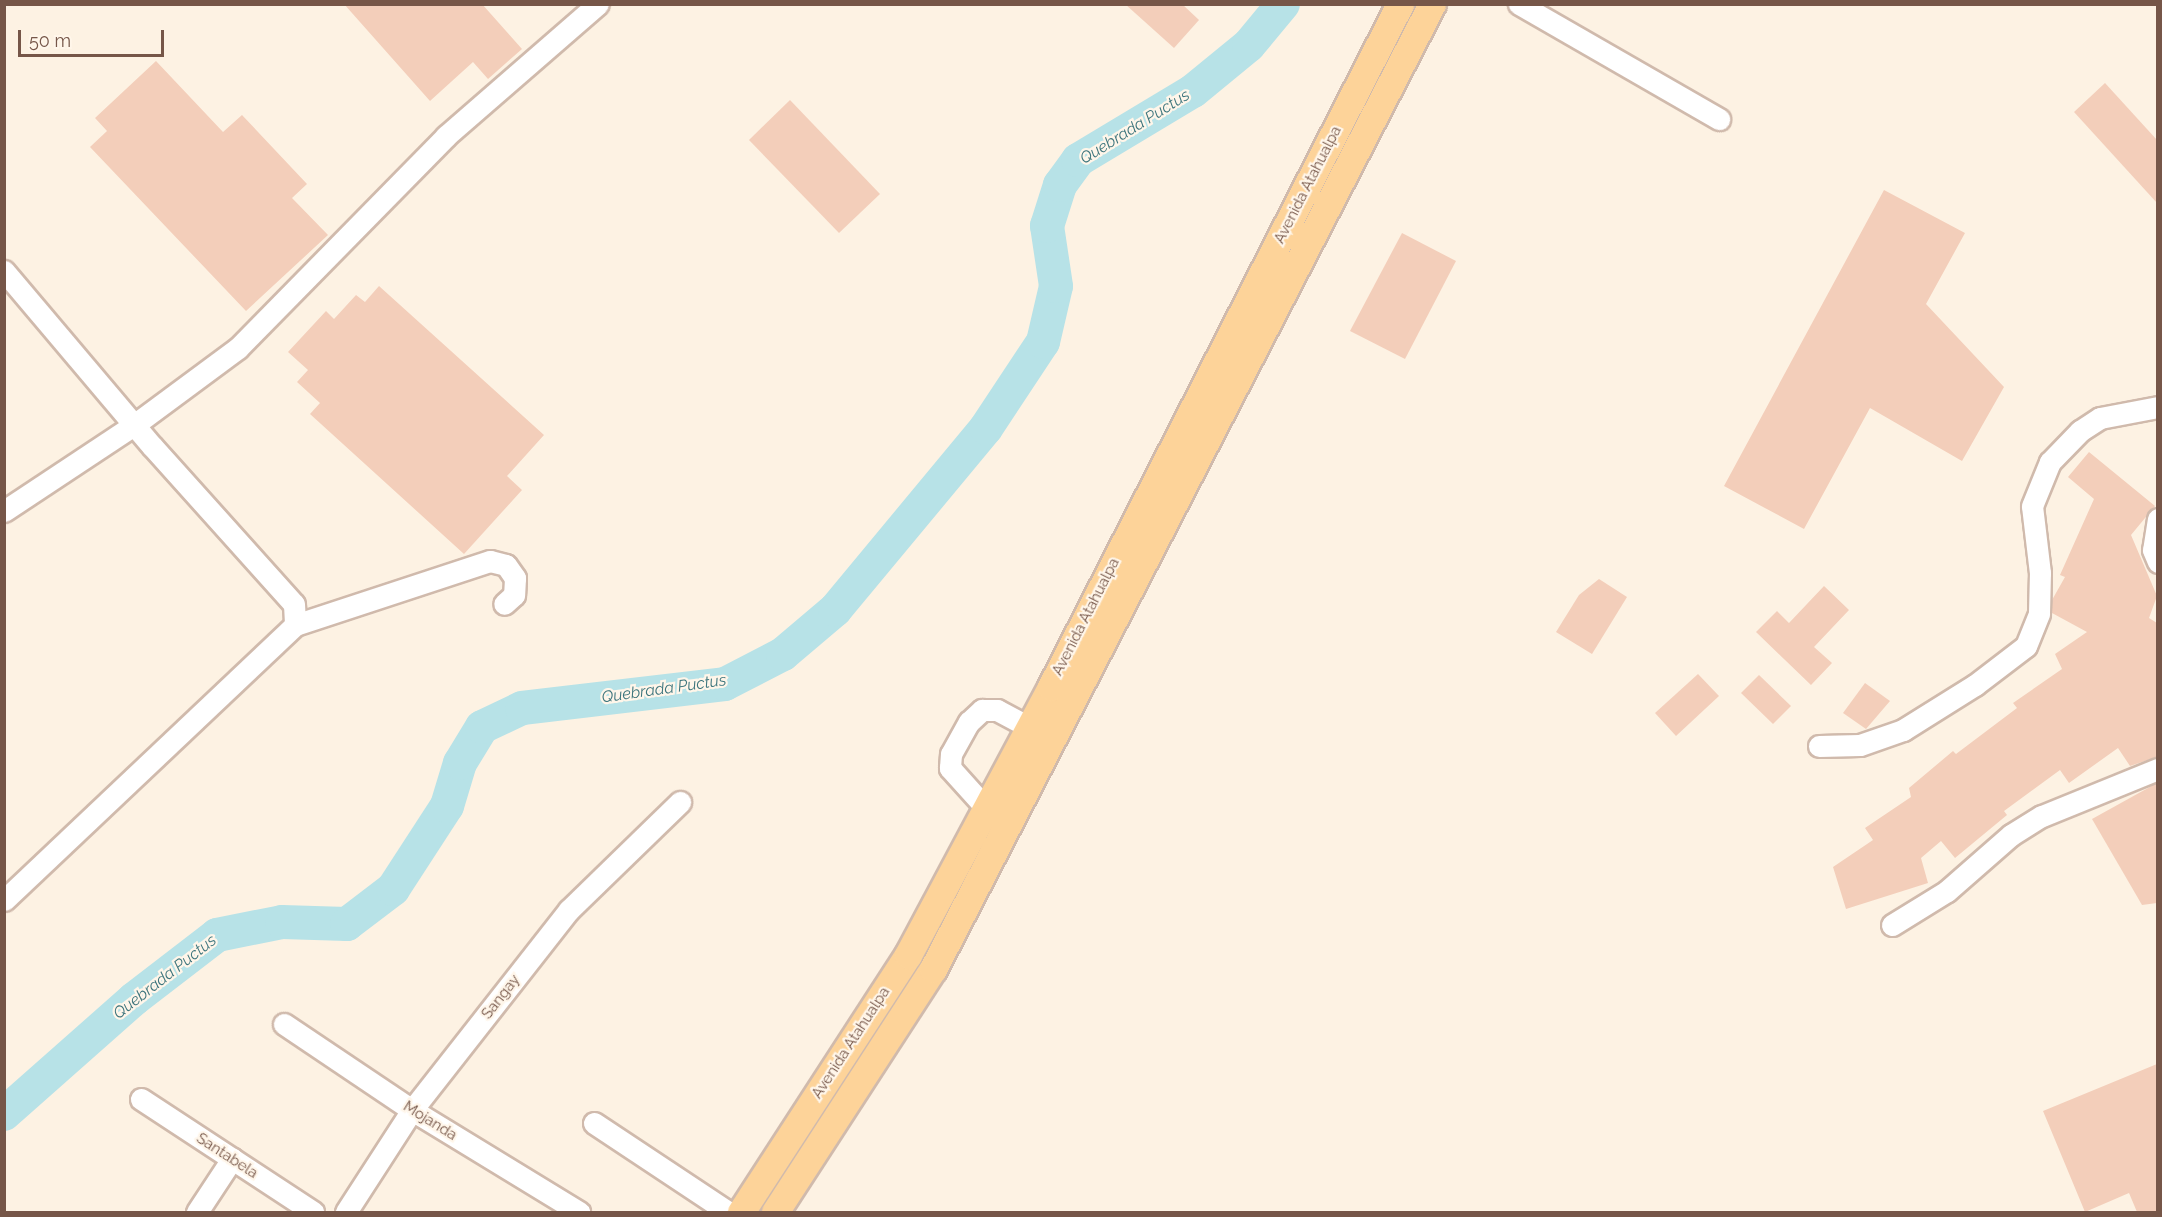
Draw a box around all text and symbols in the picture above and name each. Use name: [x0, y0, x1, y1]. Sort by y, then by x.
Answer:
scale bar: [21, 18, 166, 56]
text: 50 m: [29, 30, 71, 51]
water label: Quebrada Puctus: [1077, 86, 1193, 168]
street label: Avenida Atahualpa: [1270, 123, 1346, 247]
street label: Avenida Atahualpa: [1048, 555, 1124, 679]
water label: Quebrada Puctus: [601, 671, 727, 707]
water label: Quebrada Puctus: [110, 931, 220, 1023]
street label: Sangay: [478, 971, 524, 1023]
street label: Avenida Atahualpa: [808, 984, 894, 1102]
street label: Mojanda: [400, 1098, 460, 1144]
street label: Santabela: [193, 1130, 261, 1182]

